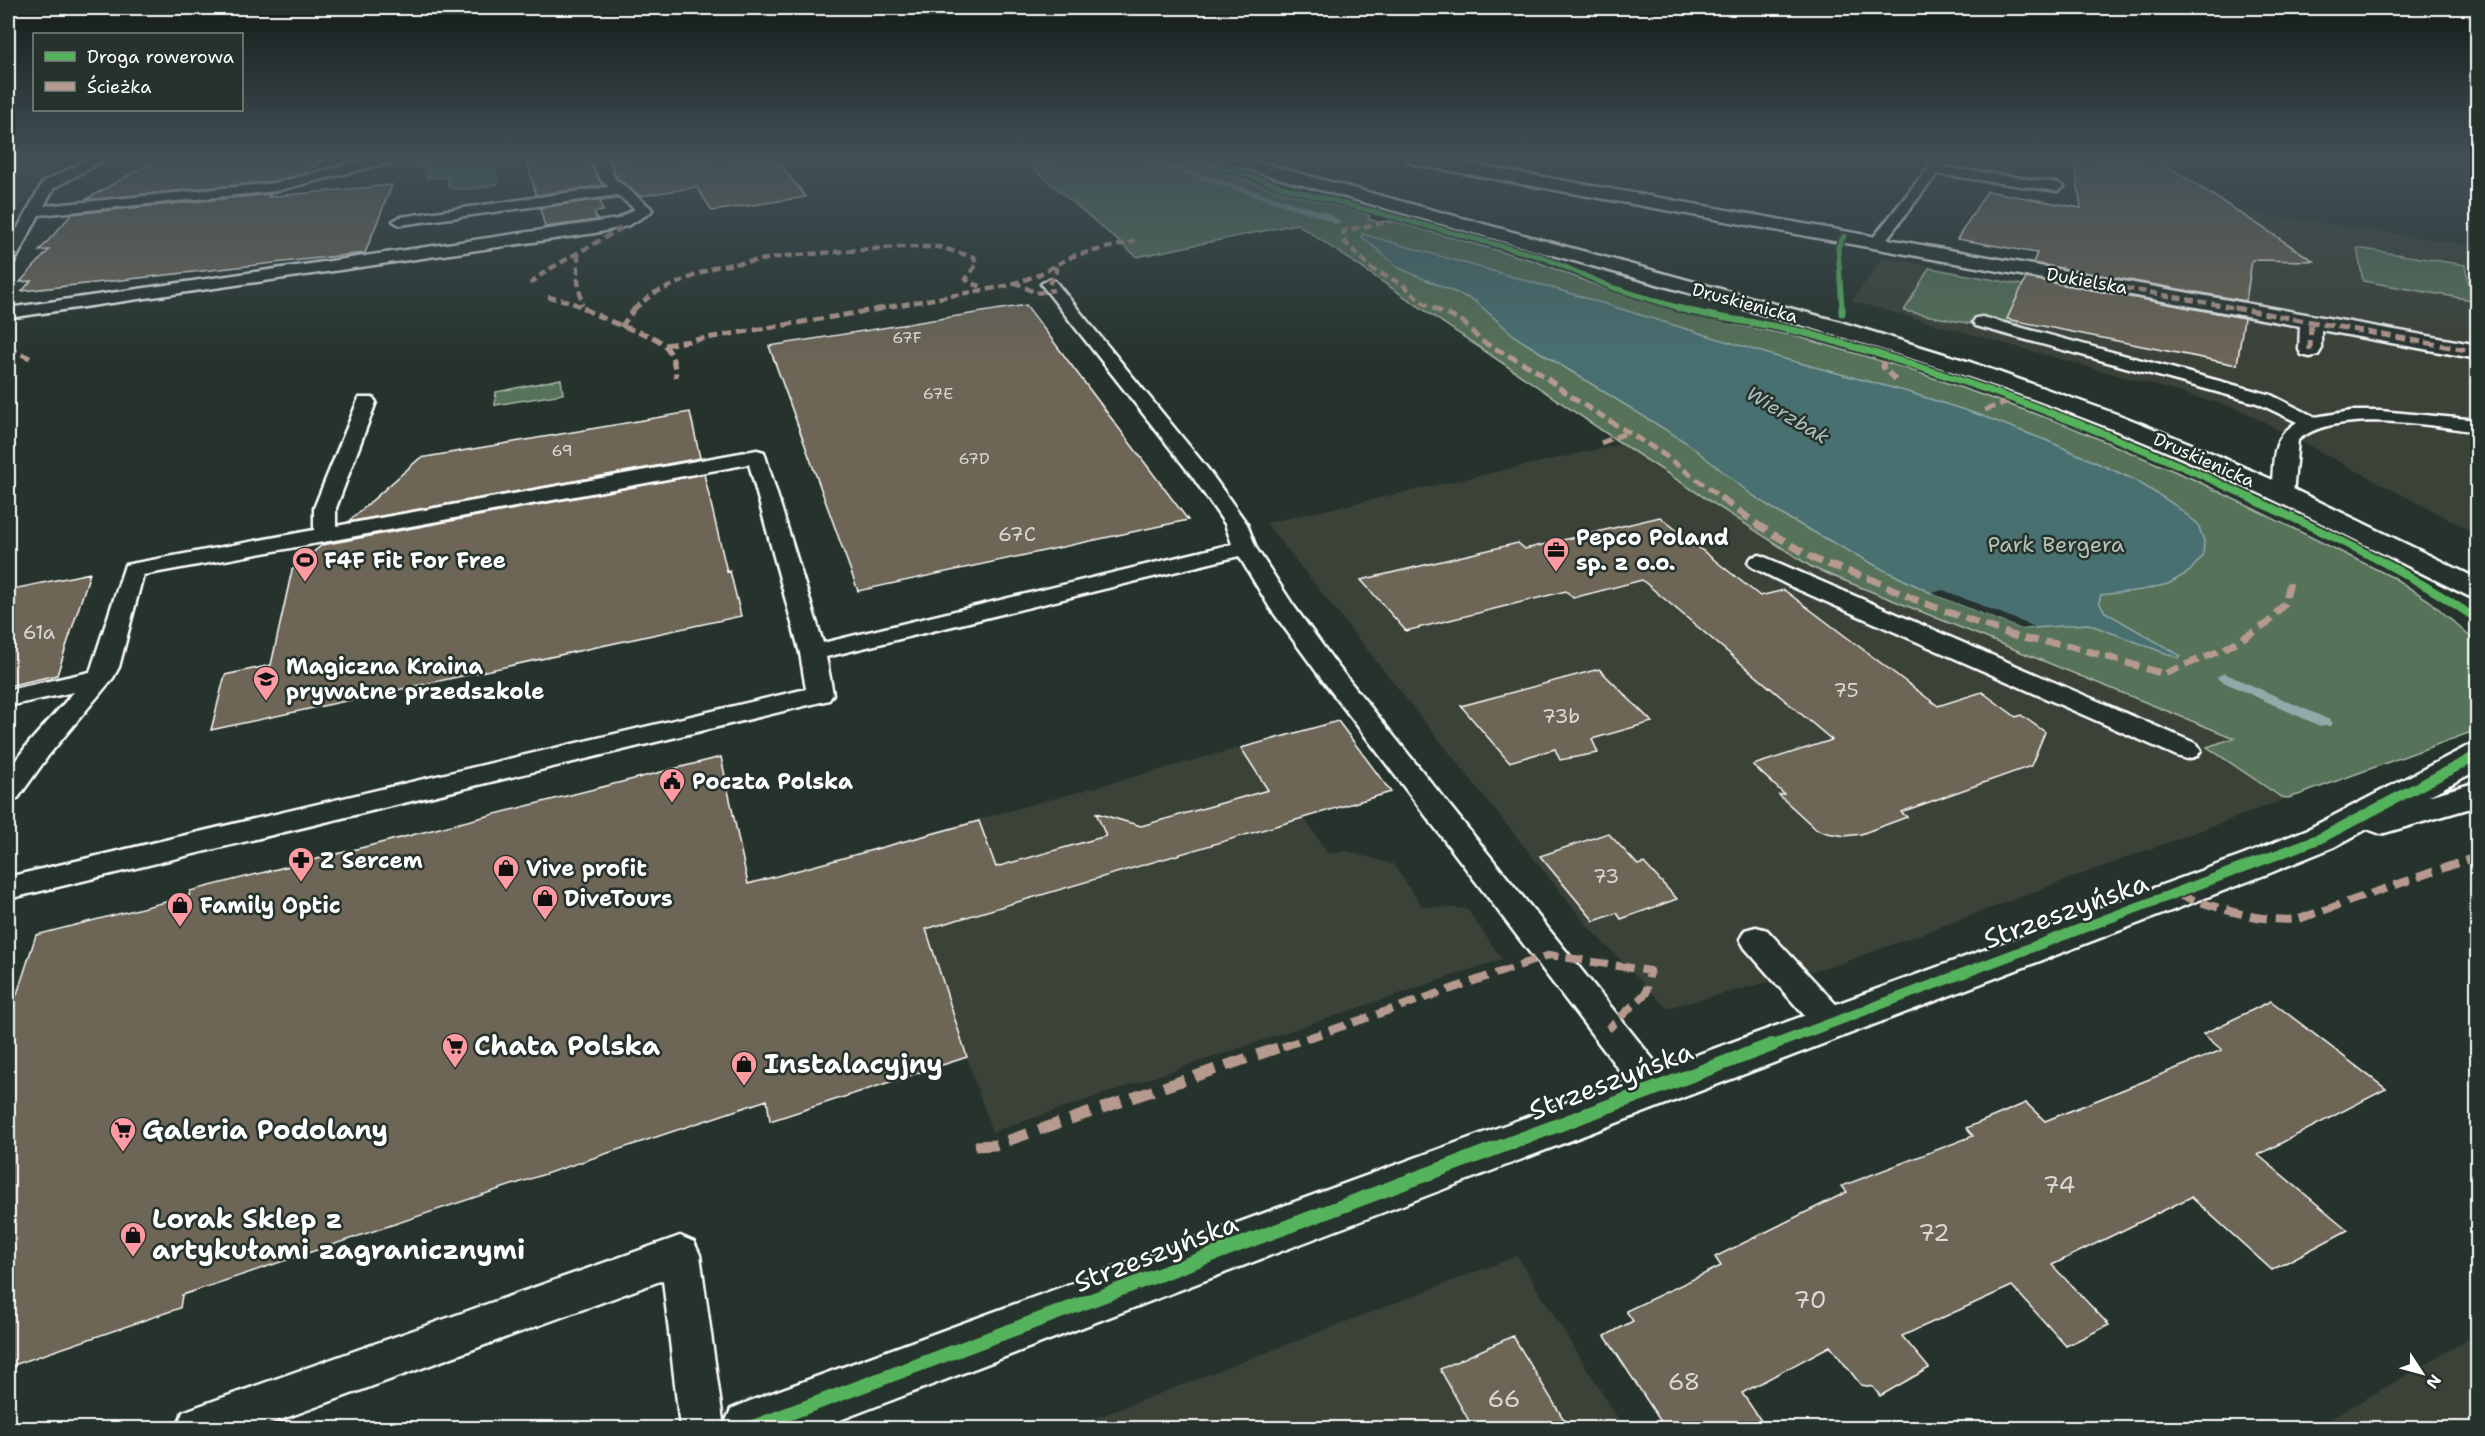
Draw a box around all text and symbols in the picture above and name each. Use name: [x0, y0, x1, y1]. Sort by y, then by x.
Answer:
legend: [33, 33, 243, 111]
text: Droga rowerowa: [87, 45, 234, 69]
text: Ścieżka: [87, 75, 151, 99]
street label: Dukielska: [2045, 262, 2129, 300]
street label: Druskienicka: [1689, 277, 1801, 329]
house number: 67F: [892, 327, 922, 348]
water label: Wierzbak: [1742, 380, 1835, 450]
house number: 67E: [923, 383, 953, 404]
street label: Druskienicka: [2149, 427, 2259, 493]
house number: 69: [551, 440, 573, 461]
house number: 67D: [958, 448, 990, 469]
house number: 67C: [998, 521, 1036, 547]
place label: Pepco Poland sp. z o.o.: [1576, 523, 1729, 577]
park label: Park Bergera: [1988, 530, 2125, 559]
office icon: Pepco Poland sp. z o.o.: [1541, 535, 1571, 573]
sports icon: F4F Fit For Free: [290, 545, 320, 583]
place label: F4F Fit For Free: [324, 546, 506, 575]
house number: 61a: [23, 619, 56, 645]
place label: Magiczna Kraina prywatne przedszkole: [286, 652, 544, 706]
school or university icon: Magiczna Kraina prywatne przedszkole: [251, 664, 281, 702]
house number: 75: [1833, 677, 1859, 703]
house number: 73b: [1542, 703, 1580, 729]
public building icon: Poczta Polska: [657, 766, 687, 804]
place label: Poczta Polska: [692, 767, 853, 796]
pharmacy icon: Z Sercem: [286, 845, 316, 883]
place label: Z Sercem: [320, 846, 423, 875]
shop icon: Vive profit: [491, 853, 521, 891]
place label: Vive profit: [526, 854, 647, 883]
house number: 73: [1593, 863, 1619, 889]
street label: Strzeszyńska: [1978, 864, 2154, 957]
shop icon: DiveTours: [530, 883, 560, 921]
place label: DiveTours: [564, 884, 673, 913]
shop icon: Family Optic: [165, 890, 195, 928]
place label: Family Optic: [200, 891, 341, 920]
place label: Chata Polska: [474, 1027, 661, 1064]
supermarket icon: Chata Polska: [440, 1031, 470, 1069]
street label: Strzeszyńska: [1523, 1032, 1698, 1129]
place label: Instalacyjny: [764, 1045, 943, 1082]
shop icon: Instalacyjny: [729, 1049, 759, 1087]
place label: Galeria Podolany: [142, 1111, 388, 1148]
supermarket icon: Galeria Podolany: [108, 1115, 138, 1153]
house number: 74: [2043, 1169, 2075, 1201]
place label: Lorak Sklep z artykułami zagranicznymi: [152, 1200, 525, 1268]
street label: Strzeszyńska: [1068, 1204, 1243, 1301]
house number: 72: [1918, 1217, 1950, 1249]
shop icon: Lorak Sklep z artykułami zagranicznymi: [118, 1220, 148, 1258]
house number: 70: [1793, 1284, 1827, 1316]
north arrow: [2392, 1343, 2452, 1403]
house number: 68: [1668, 1366, 1700, 1398]
text: N: [2422, 1370, 2446, 1393]
house number: 66: [1488, 1383, 1520, 1415]

